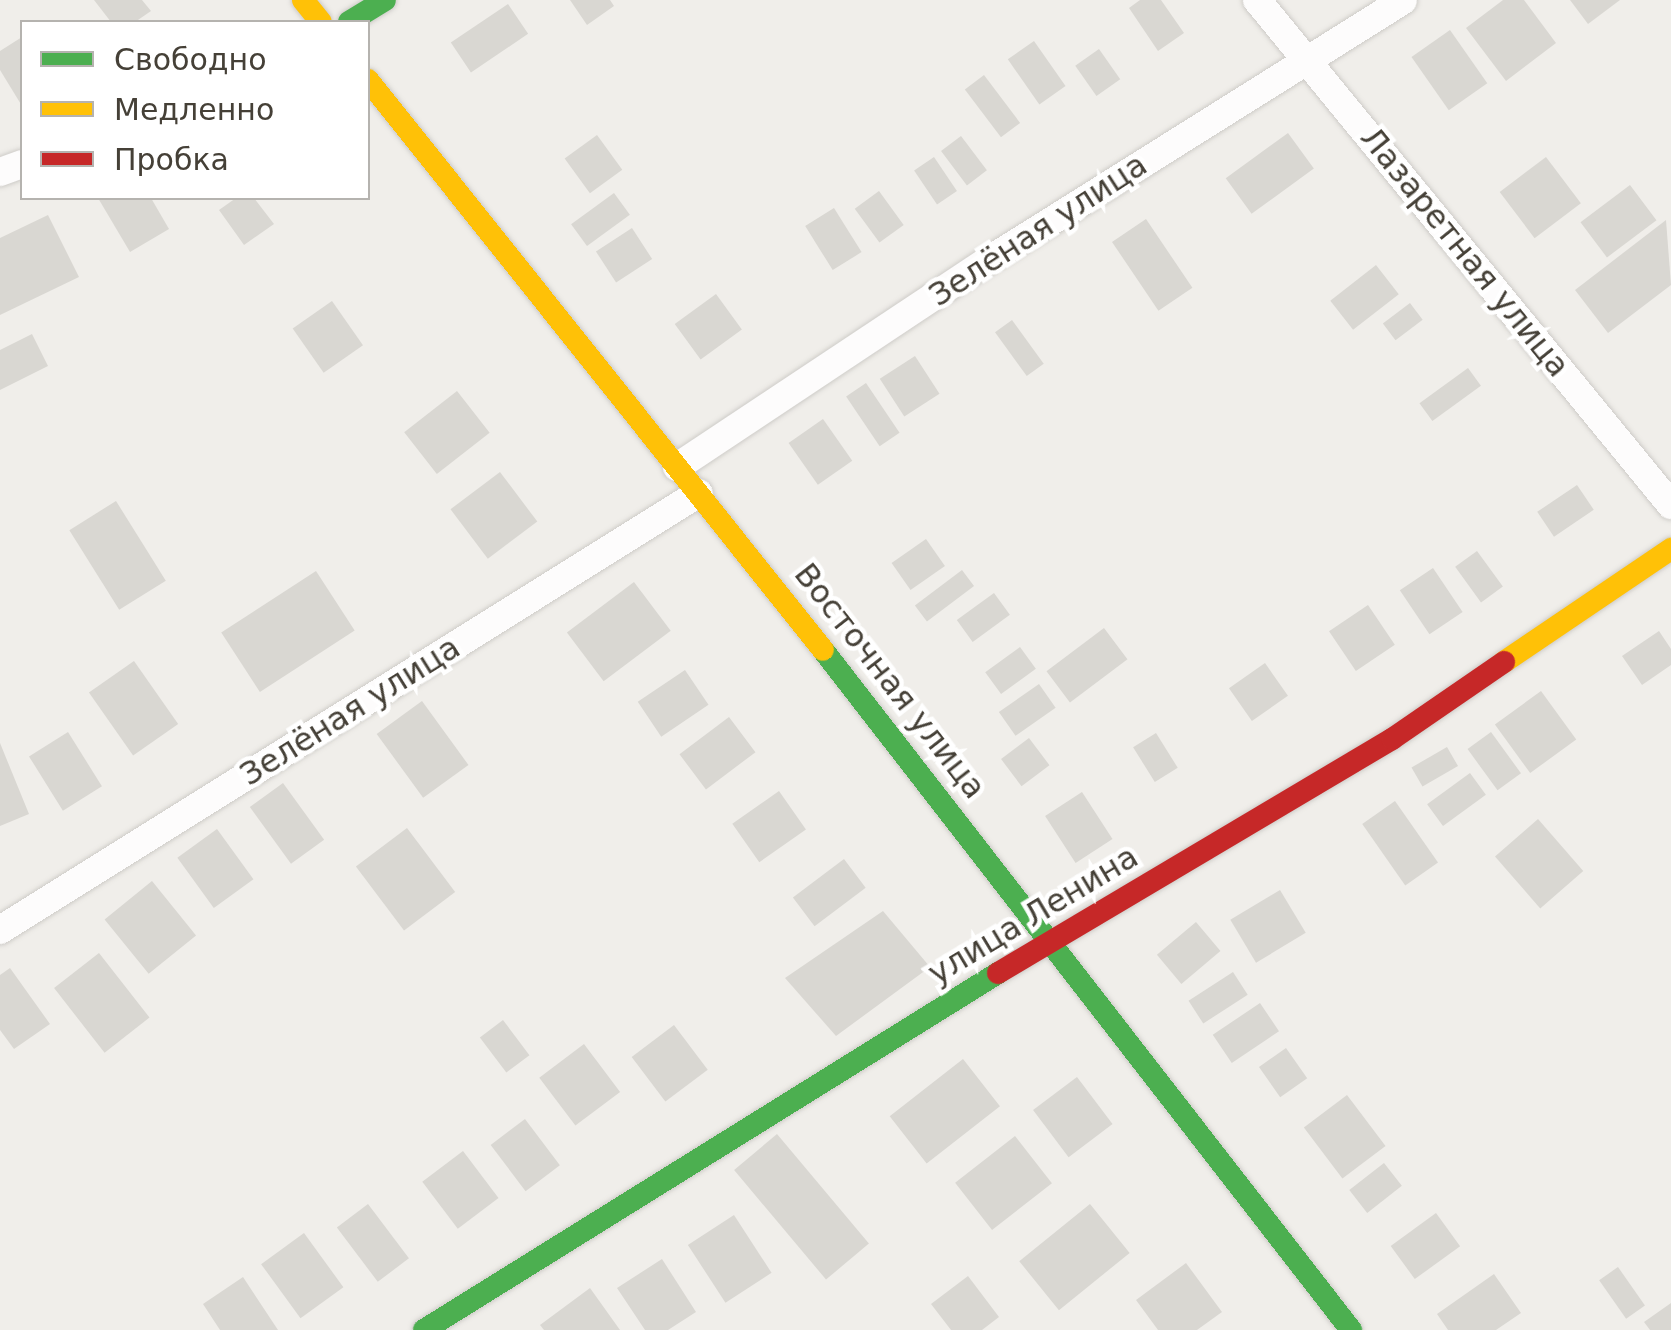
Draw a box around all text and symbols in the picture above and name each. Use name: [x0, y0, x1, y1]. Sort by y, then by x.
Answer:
legend: [20, 20, 370, 200]
text: Свободно: [114, 42, 267, 77]
text: Медленно: [114, 92, 274, 127]
street label: Лазаретная улица: [1352, 119, 1578, 385]
text: Пробка: [114, 142, 229, 177]
street label: Зелёная улица: [922, 145, 1154, 315]
street label: Восточная улица: [786, 556, 994, 806]
street label: Зелёная улица: [233, 628, 467, 794]
street label: улица Ленина: [921, 837, 1145, 993]

